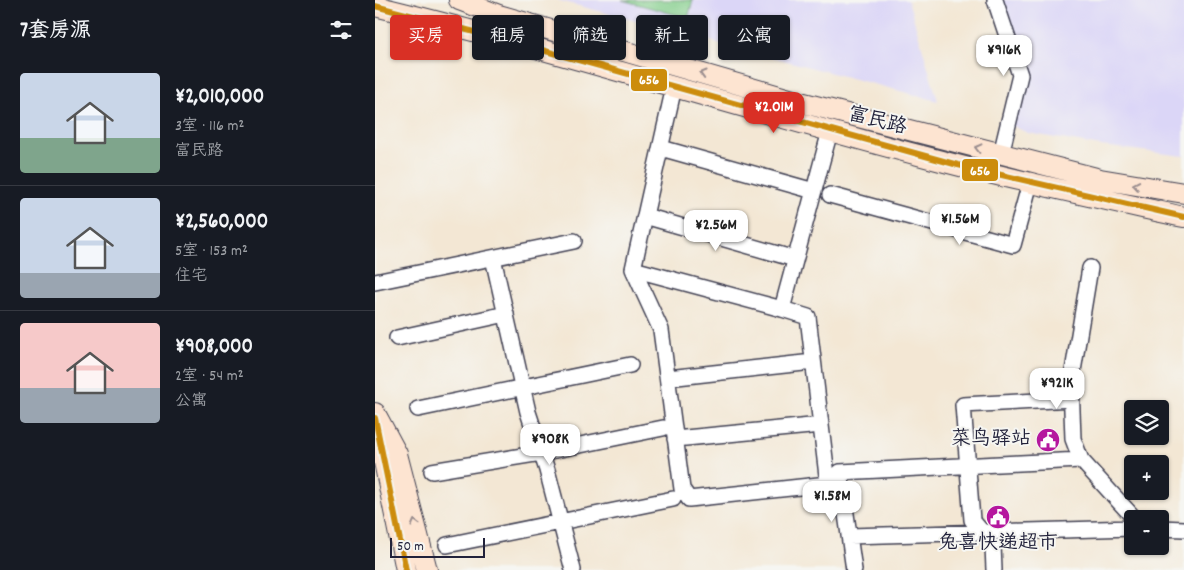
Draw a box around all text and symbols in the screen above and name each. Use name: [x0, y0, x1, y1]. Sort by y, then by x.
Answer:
chip: 买房: [390, 15, 462, 60]
chip: 租房: [472, 15, 544, 60]
chip: 筛选: [554, 15, 626, 60]
chip: 新上: [636, 15, 708, 60]
chip: 公寓: [718, 15, 790, 60]
icon: filters: [327, 16, 355, 44]
text: 7套房源: [20, 17, 91, 47]
pin: ¥916K: [969, 34, 1039, 77]
text: ¥916K: [987, 39, 1021, 62]
line badge: 656: [630, 68, 668, 92]
one-way arrow: [699, 69, 707, 79]
text: 656: [639, 71, 659, 91]
text: ¥2,010,000: [175, 83, 264, 113]
pin: ¥2.01M: [733, 92, 815, 134]
icon: home: [60, 93, 120, 153]
text: ¥2.01M: [755, 96, 794, 119]
street label: 富民路: [845, 101, 910, 143]
text: 3室 · 116 m²: [175, 115, 244, 138]
text: 富民路: [175, 140, 223, 163]
one-way arrow: [973, 143, 982, 154]
line badge: 656: [961, 158, 999, 182]
text: 656: [970, 162, 990, 182]
one-way arrow: [1132, 180, 1140, 190]
pin: ¥1.56M: [919, 204, 1001, 246]
text: ¥2,560,000: [175, 208, 268, 238]
text: ¥1.56M: [941, 208, 979, 231]
pin: ¥2.56M: [675, 210, 757, 252]
text: ¥2.56M: [695, 214, 737, 237]
icon: home: [60, 218, 120, 278]
text: 5室 · 153 m²: [175, 240, 248, 263]
text: 住宅: [175, 265, 207, 288]
text: ¥908,000: [175, 333, 253, 363]
icon: home: [60, 343, 120, 403]
text: 2室 · 54 m²: [175, 365, 244, 388]
pin: ¥921K: [1022, 368, 1092, 410]
text: ¥921K: [1041, 372, 1073, 395]
text: 公寓: [175, 390, 207, 413]
map controls: [1124, 400, 1169, 555]
button: layers: [1124, 400, 1169, 445]
pin: ¥908K: [515, 424, 585, 466]
place label: 菜鸟驿站: [951, 426, 1031, 454]
public building icon: 菜鸟驿站: [1035, 427, 1061, 453]
text: ¥908K: [531, 428, 569, 451]
button: +: [1124, 455, 1169, 500]
pin: ¥1.58M: [791, 480, 873, 523]
text: ¥1.58M: [813, 485, 851, 508]
public building icon: 兔喜快递超市: [985, 504, 1011, 530]
button: −: [1124, 510, 1169, 555]
one-way arrow: [410, 519, 420, 527]
place label: 兔喜快递超市: [938, 530, 1058, 558]
scale bar: [390, 535, 485, 558]
text: 50 m: [397, 537, 424, 557]

